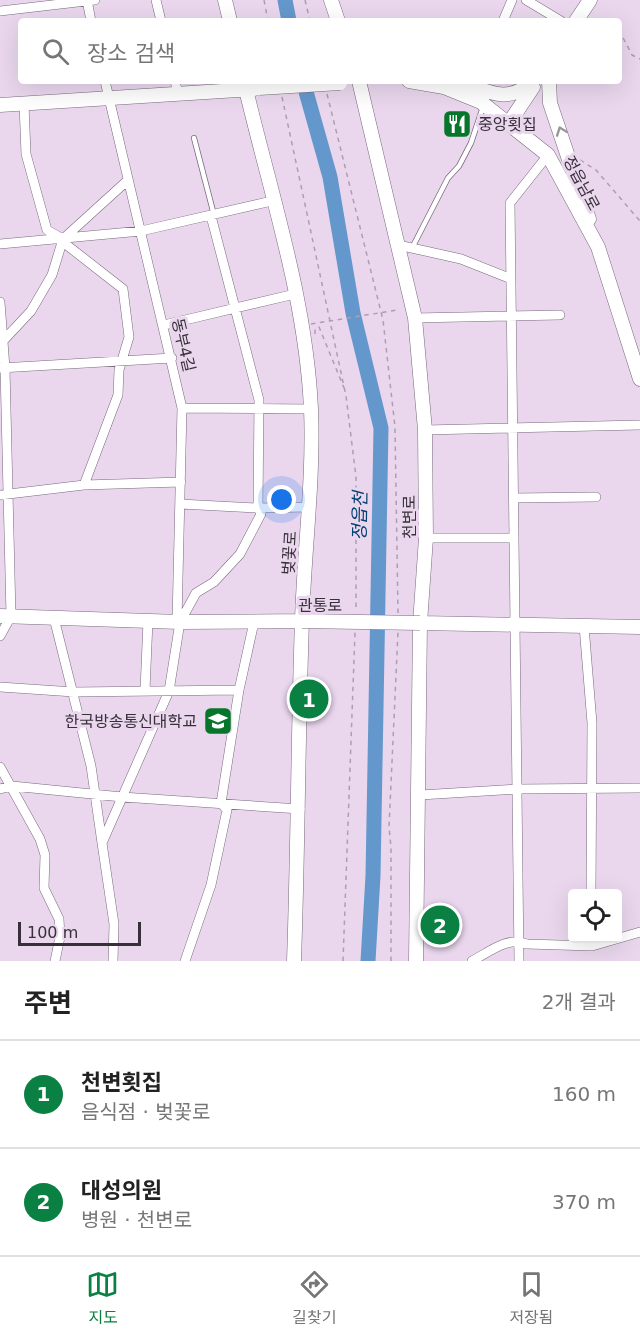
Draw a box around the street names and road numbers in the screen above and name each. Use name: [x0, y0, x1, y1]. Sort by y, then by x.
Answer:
street label: 정읍남로: [559, 153, 604, 214]
street label: 동부4길: [168, 316, 199, 374]
street label: 천변로: [400, 495, 419, 539]
street label: 벚꽃로: [279, 530, 300, 576]
street label: 관통로: [298, 596, 342, 615]

